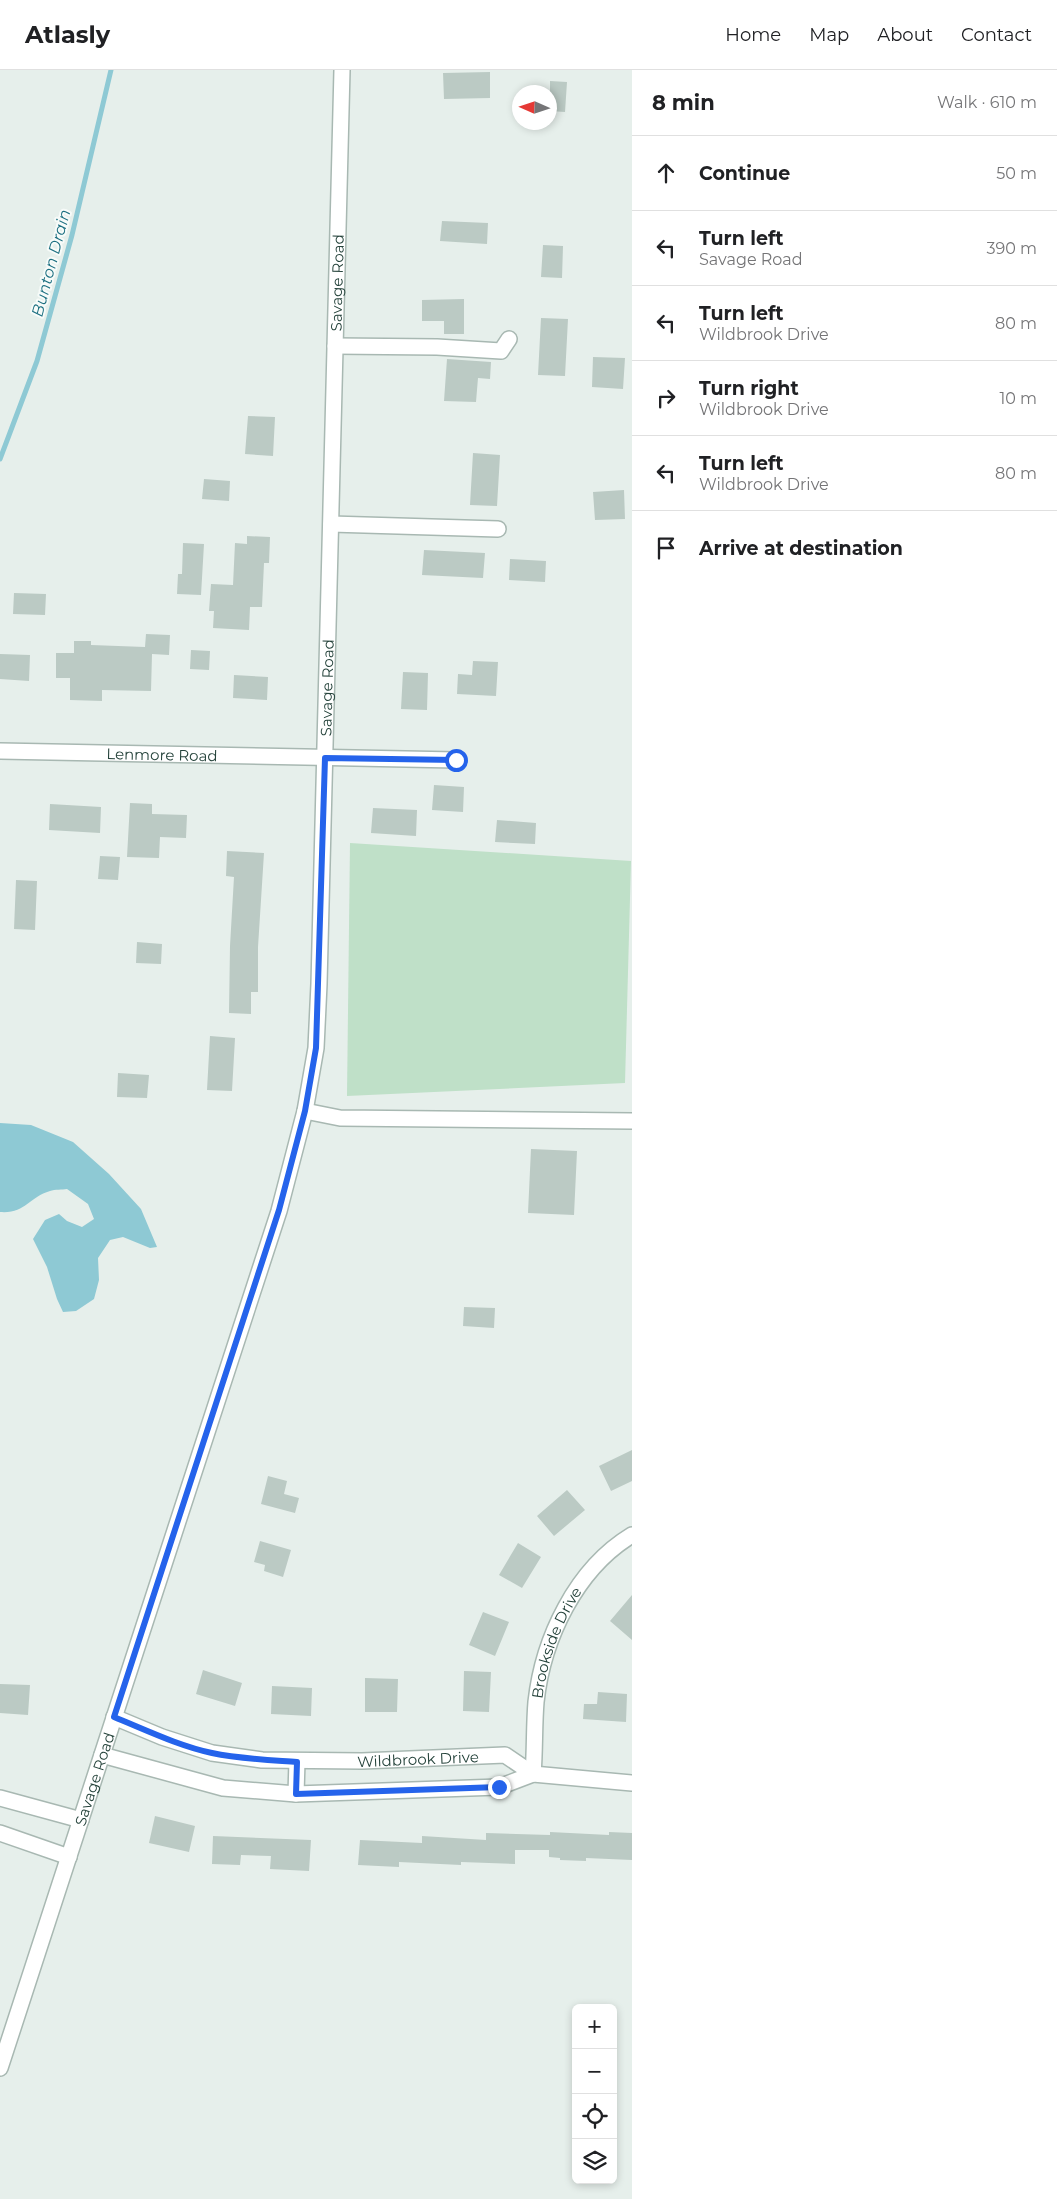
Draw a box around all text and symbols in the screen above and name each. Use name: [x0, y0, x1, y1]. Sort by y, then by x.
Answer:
text: Atlasly: [25, 20, 110, 49]
text: Home: [725, 24, 781, 46]
text: Map: [809, 24, 849, 46]
text: About: [877, 24, 933, 46]
text: Contact: [961, 24, 1032, 46]
north arrow: [512, 85, 557, 130]
text: 8 min: [652, 90, 715, 115]
text: Walk · 610 m: [937, 93, 1037, 112]
icon: ahead: [652, 159, 680, 187]
text: Continue: [699, 162, 790, 185]
text: 50 m: [996, 164, 1037, 183]
water label: Bunton Drain: [28, 207, 74, 319]
text: Turn left: [699, 227, 784, 250]
street label: Savage Road: [326, 234, 347, 332]
icon: left: [652, 234, 680, 262]
text: 390 m: [986, 239, 1037, 258]
text: Savage Road: [699, 250, 803, 269]
text: Turn left: [699, 302, 784, 325]
icon: left: [652, 309, 680, 337]
text: 80 m: [995, 314, 1037, 333]
text: Wildbrook Drive: [699, 325, 829, 344]
text: Turn right: [699, 377, 799, 400]
icon: right: [652, 384, 680, 412]
text: 10 m: [999, 389, 1037, 408]
text: Wildbrook Drive: [699, 400, 829, 419]
text: Turn left: [699, 452, 784, 475]
icon: left: [652, 459, 680, 487]
text: 80 m: [995, 464, 1037, 483]
text: Wildbrook Drive: [699, 475, 829, 494]
icon: arrive: [652, 534, 680, 562]
text: Arrive at destination: [699, 537, 903, 560]
street label: Savage Road: [316, 639, 337, 737]
street label: Lenmore Road: [106, 744, 218, 765]
route start: [445, 749, 468, 772]
street label: Brookside Drive: [527, 1583, 585, 1700]
street label: Savage Road: [70, 1730, 118, 1828]
street label: Wildbrook Drive: [357, 1747, 479, 1771]
route end: [488, 1776, 511, 1799]
map controls: [572, 2004, 617, 2184]
button: +: [572, 2004, 617, 2049]
button: −: [572, 2049, 617, 2094]
button: locate: [572, 2094, 617, 2139]
button: layers: [572, 2139, 617, 2184]

